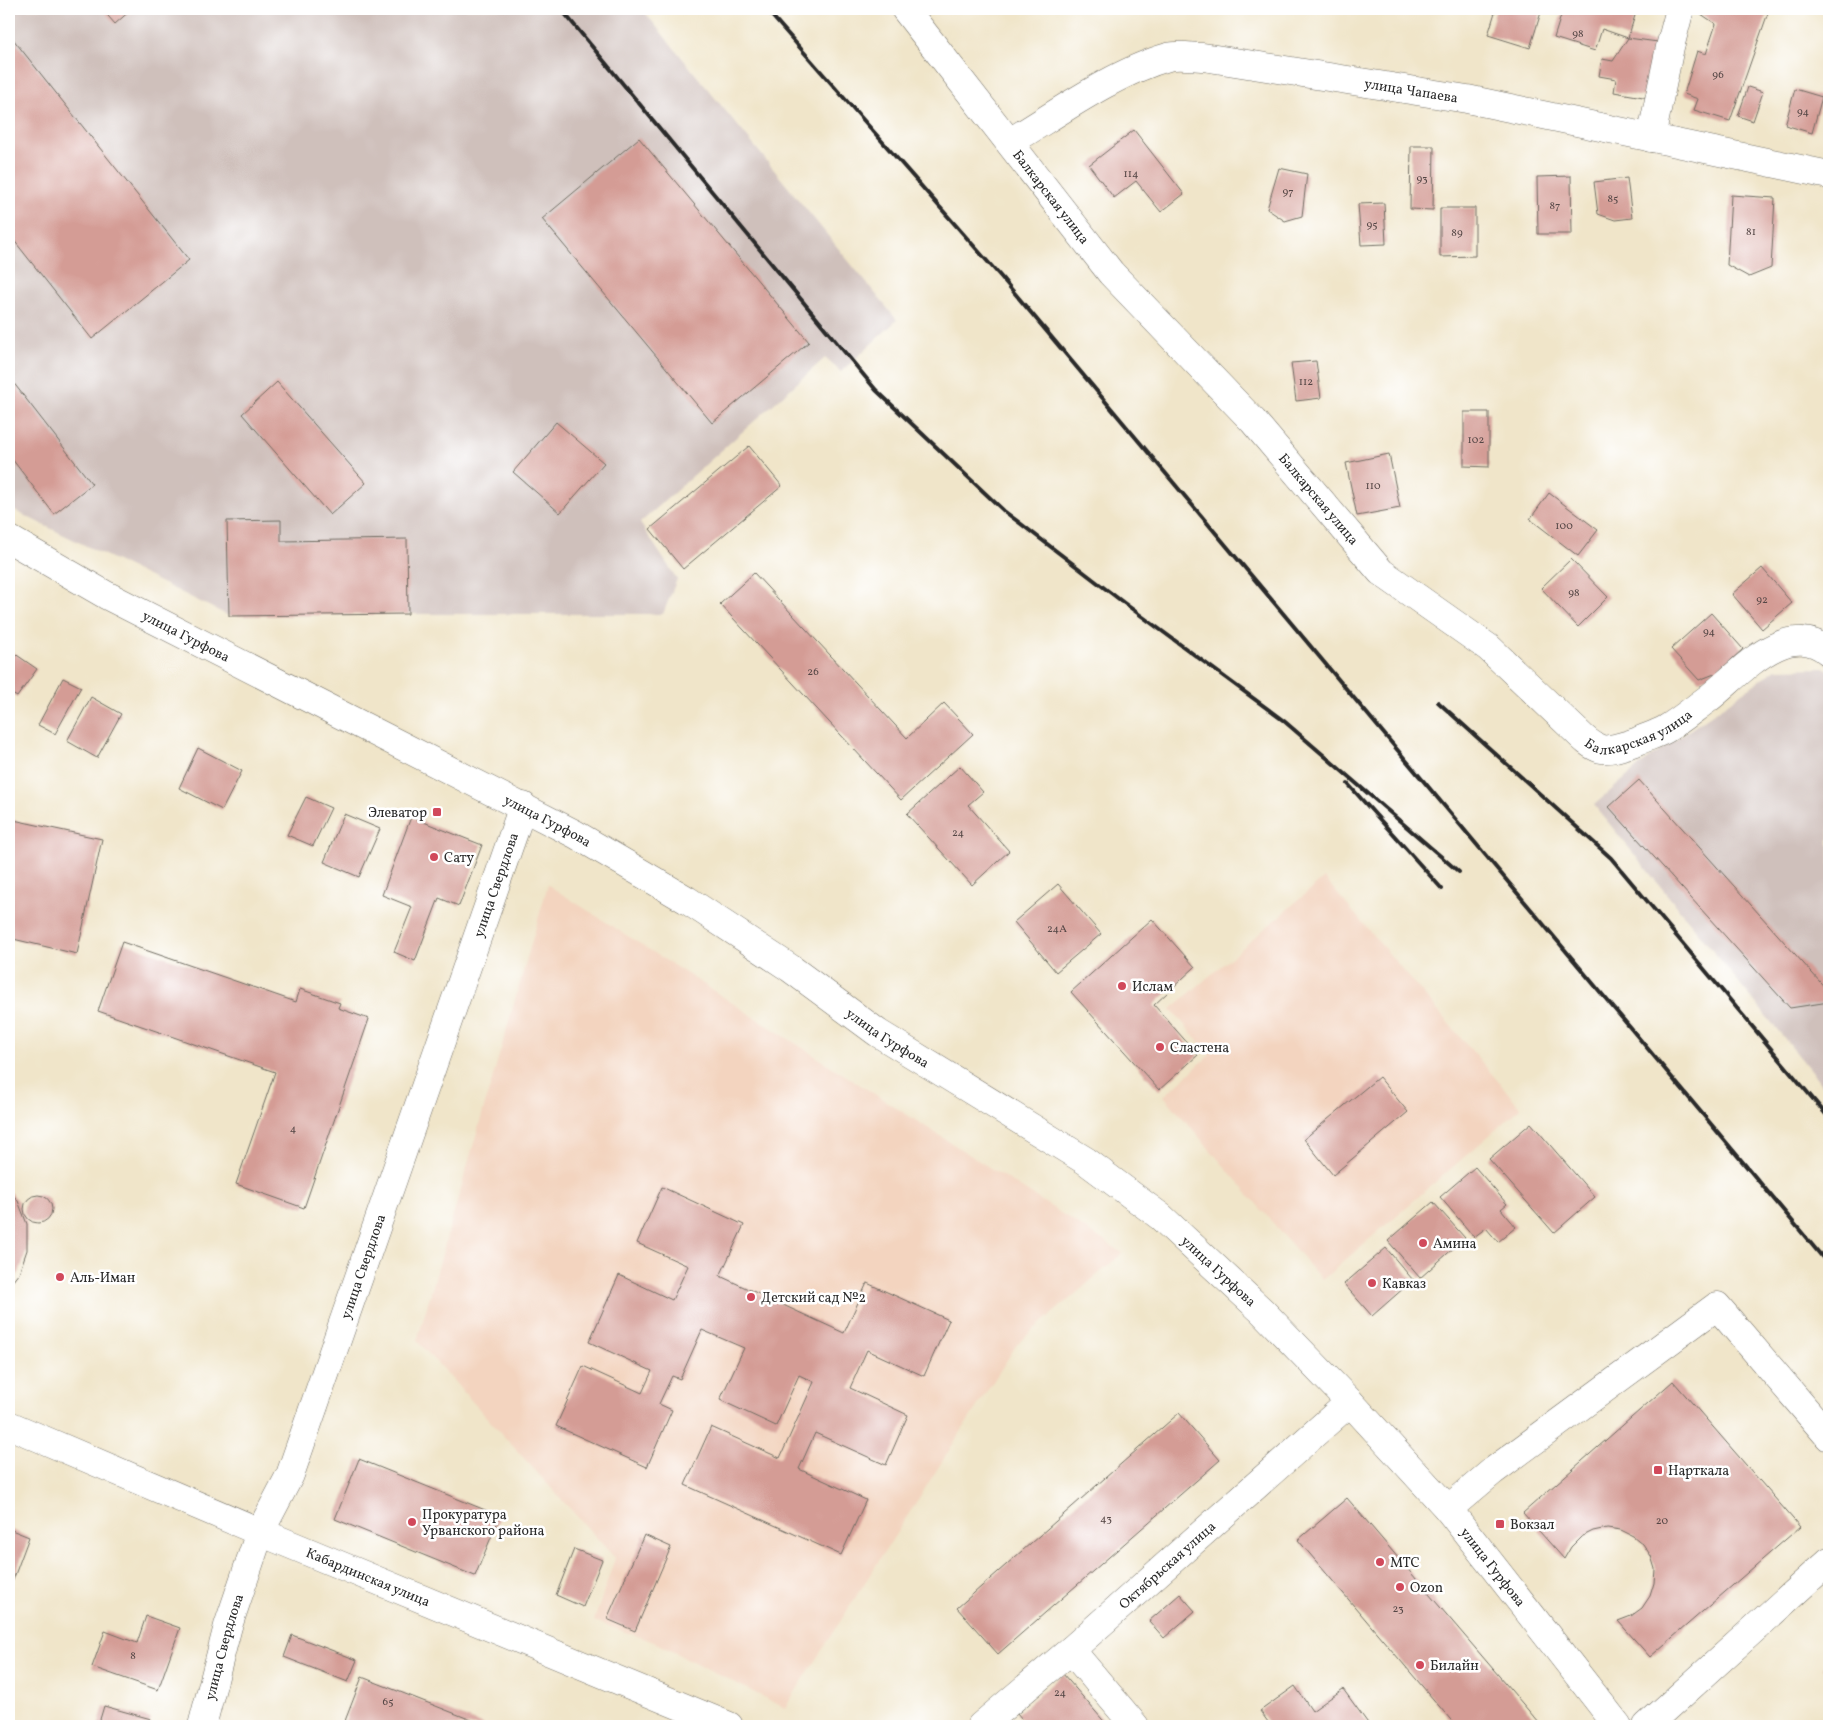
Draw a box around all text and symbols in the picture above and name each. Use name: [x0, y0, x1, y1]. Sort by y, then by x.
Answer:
house number: 98: [1572, 27, 1584, 42]
house number: 96: [1712, 68, 1724, 83]
street label: улица Чапаева: [1363, 75, 1459, 108]
house number: 94: [1797, 105, 1809, 120]
street label: Балкарская улица: [1007, 146, 1093, 249]
house number: 114: [1123, 167, 1139, 182]
house number: 93: [1416, 172, 1428, 187]
house number: 97: [1282, 185, 1294, 200]
house number: 85: [1608, 192, 1618, 207]
house number: 87: [1550, 199, 1560, 214]
house number: 95: [1367, 218, 1377, 233]
house number: 81: [1746, 225, 1756, 240]
house number: 89: [1451, 226, 1463, 241]
house number: 112: [1299, 375, 1313, 390]
house number: 102: [1468, 433, 1484, 448]
street label: Балкарская улица: [1273, 450, 1362, 550]
house number: 110: [1365, 479, 1381, 494]
house number: 100: [1555, 519, 1573, 534]
house number: 98: [1568, 586, 1580, 601]
house number: 92: [1756, 593, 1768, 608]
street label: улица Гурфова: [138, 607, 233, 667]
house number: 94: [1703, 625, 1715, 640]
house number: 26: [807, 665, 819, 680]
street label: Балкарская улица: [1580, 706, 1697, 760]
street label: улица Гурфова: [500, 791, 594, 852]
place label: Элеватор: [368, 804, 427, 823]
marker: Элеватор: [431, 806, 443, 818]
house number: 24: [952, 826, 964, 841]
street label: улица Свердлова: [470, 830, 524, 940]
place label: Сату: [444, 849, 474, 868]
marker: Сату: [428, 851, 440, 863]
house number: 24А: [1047, 922, 1067, 937]
place label: Ислам: [1132, 978, 1173, 997]
marker: Ислам: [1116, 980, 1128, 992]
street label: улица Гурфова: [842, 1004, 932, 1073]
place label: Сластена: [1170, 1039, 1229, 1058]
marker: Сластена: [1154, 1041, 1166, 1053]
house number: 4: [290, 1122, 297, 1137]
street label: улица Свердлова: [337, 1212, 391, 1322]
street label: улица Гурфова: [1176, 1232, 1259, 1312]
place label: Амина: [1433, 1235, 1476, 1254]
marker: Амина: [1417, 1237, 1429, 1249]
place label: Аль-Иман: [70, 1269, 136, 1288]
marker: Аль-Иман: [54, 1271, 66, 1283]
place label: Кавказ: [1382, 1275, 1426, 1294]
marker: Кавказ: [1366, 1277, 1378, 1289]
place label: Детский сад №2: [761, 1289, 866, 1308]
marker: Детский сад №2: [745, 1291, 757, 1303]
place label: Нарткала: [1668, 1462, 1729, 1481]
marker: Нарткала: [1652, 1464, 1664, 1476]
place label: Прокуратура Урванского района: [422, 1506, 544, 1541]
house number: 43: [1100, 1512, 1112, 1527]
house number: 20: [1656, 1514, 1669, 1529]
marker: Прокуратура Урванского района: [406, 1516, 418, 1528]
place label: Вокзал: [1510, 1516, 1555, 1535]
street label: Октябрьская улица: [1115, 1518, 1220, 1614]
marker: Вокзал: [1494, 1518, 1506, 1530]
street label: улица Гурфова: [1455, 1524, 1529, 1611]
street label: Кабардинская улица: [303, 1544, 433, 1612]
place label: МТС: [1390, 1554, 1420, 1573]
marker: МТС: [1374, 1556, 1386, 1568]
place label: Ozon: [1410, 1579, 1443, 1598]
marker: Ozon: [1394, 1581, 1406, 1593]
street label: улица Свердлова: [201, 1592, 249, 1703]
house number: 23: [1392, 1602, 1404, 1617]
house number: 8: [130, 1649, 136, 1664]
place label: Билайн: [1430, 1657, 1479, 1676]
marker: Билайн: [1414, 1659, 1426, 1671]
house number: 24: [1054, 1686, 1066, 1701]
house number: 65: [383, 1695, 393, 1710]

